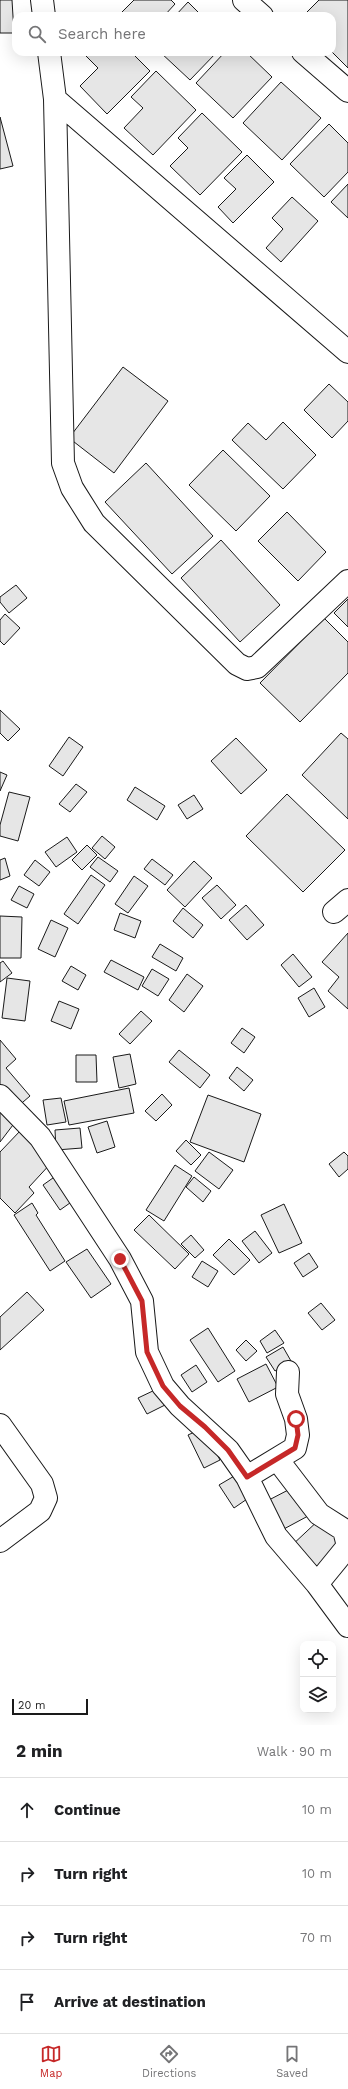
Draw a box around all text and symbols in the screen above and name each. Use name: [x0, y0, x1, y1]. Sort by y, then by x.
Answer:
search box: [12, 12, 336, 56]
icon: search: [26, 23, 48, 45]
text: Search here: [58, 25, 146, 43]
route end: [111, 1250, 129, 1268]
route start: [287, 1410, 305, 1428]
map controls: [300, 1641, 336, 1713]
button: locate: [300, 1641, 336, 1677]
button: layers: [300, 1677, 336, 1713]
scale bar: [12, 1697, 88, 1716]
text: 20 m: [18, 1699, 46, 1712]
text: 2 min: [16, 1741, 62, 1761]
text: Walk · 90 m: [257, 1744, 332, 1759]
icon: ahead: [16, 1799, 38, 1821]
text: Continue: [54, 1801, 121, 1819]
text: 10 m: [302, 1802, 332, 1817]
icon: right: [16, 1863, 38, 1885]
text: Turn right: [54, 1865, 127, 1883]
text: 10 m: [302, 1866, 332, 1881]
icon: right: [16, 1927, 38, 1949]
text: Turn right: [54, 1929, 127, 1947]
text: 70 m: [300, 1930, 332, 1945]
icon: arrive: [16, 1991, 38, 2013]
text: Arrive at destination: [54, 1993, 206, 2011]
tab: Map: [40, 2043, 62, 2080]
tab: Directions: [142, 2043, 196, 2080]
tab: Saved: [276, 2043, 308, 2080]

